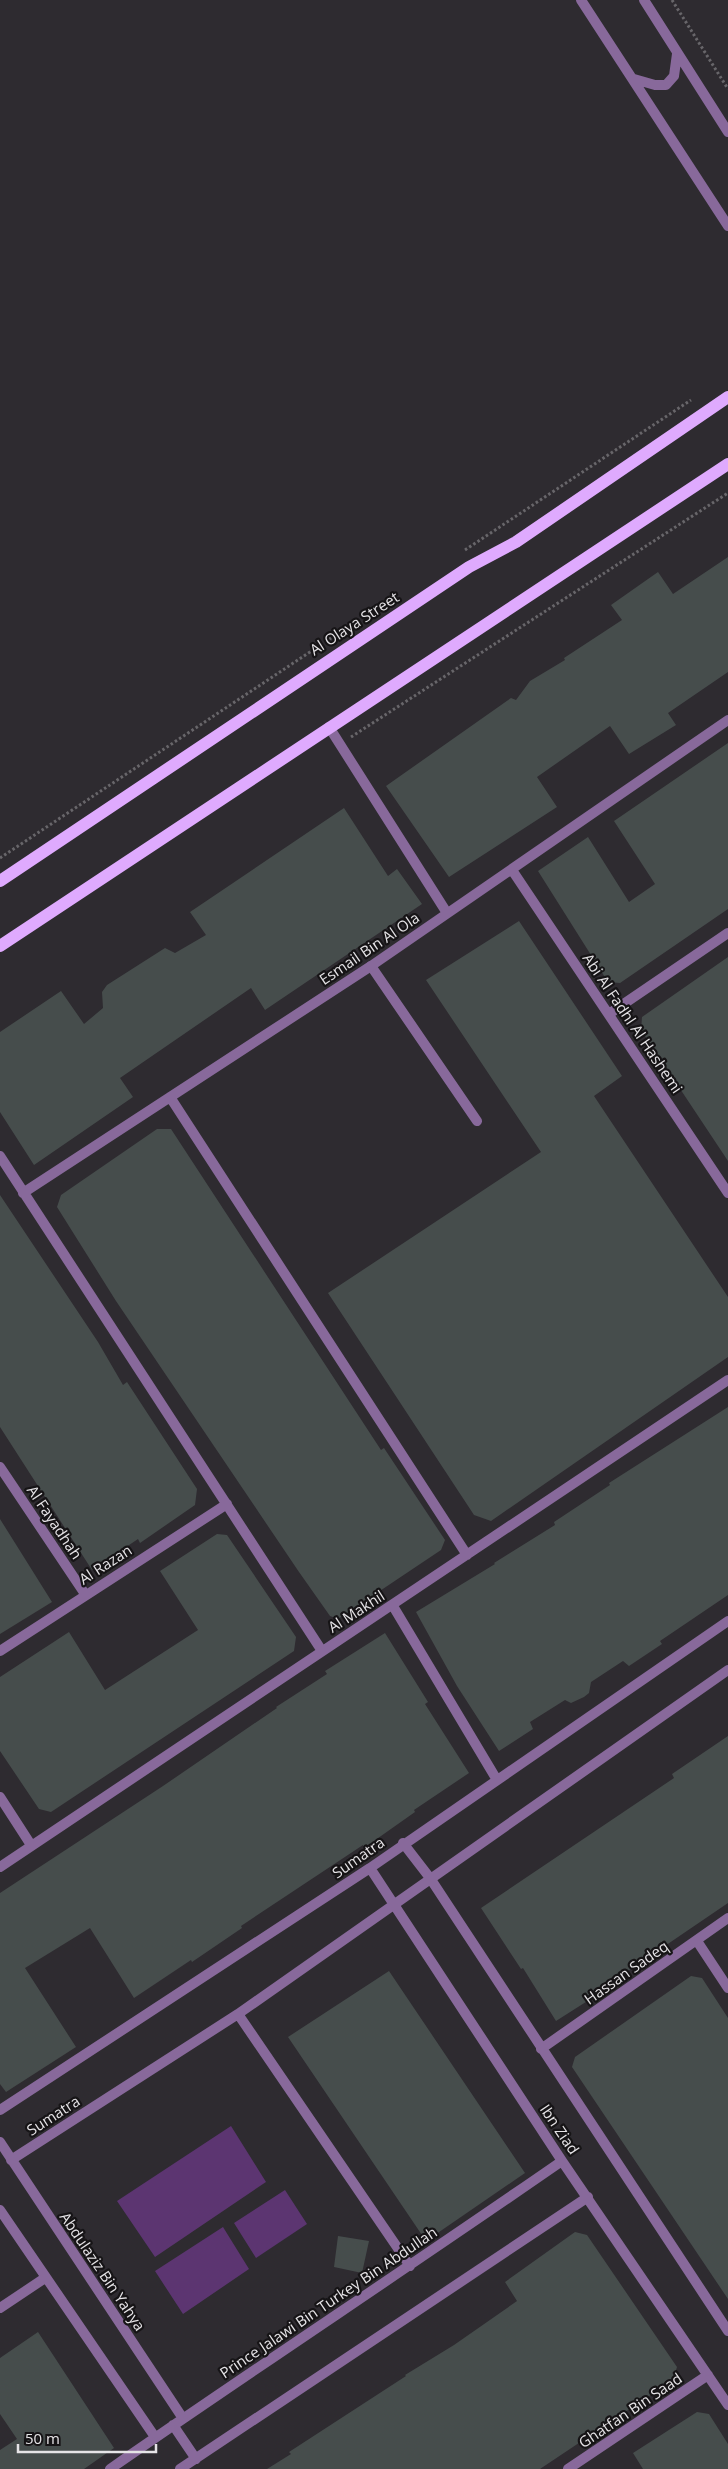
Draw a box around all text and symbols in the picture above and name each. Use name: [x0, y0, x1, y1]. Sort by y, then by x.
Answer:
street label: Al Olaya Street: [306, 587, 402, 659]
street label: Esmail Bin Al Ola: [315, 907, 423, 989]
street label: Abi Al Fadhl Al Hashemi: [579, 949, 687, 1097]
street label: Al Fayadhah: [23, 1481, 87, 1563]
street label: Al Razan: [75, 1539, 135, 1589]
street label: Al Makhil: [324, 1585, 388, 1637]
street label: Sumatra: [328, 1832, 388, 1882]
street label: Hassan Sadeq: [580, 1936, 672, 2008]
street label: Sumatra: [23, 2090, 83, 2140]
street label: Ibn Ziad: [536, 2100, 584, 2158]
street label: Abdulaziz Bin Yahya: [56, 2208, 150, 2334]
street label: Prince Jalawi Bin Turkey Bin Abdullah: [215, 2222, 441, 2382]
street label: Ghatfan Bin Saad: [574, 2368, 686, 2452]
scale bar: [18, 2422, 155, 2454]
text: 50 m: [25, 2428, 60, 2448]

